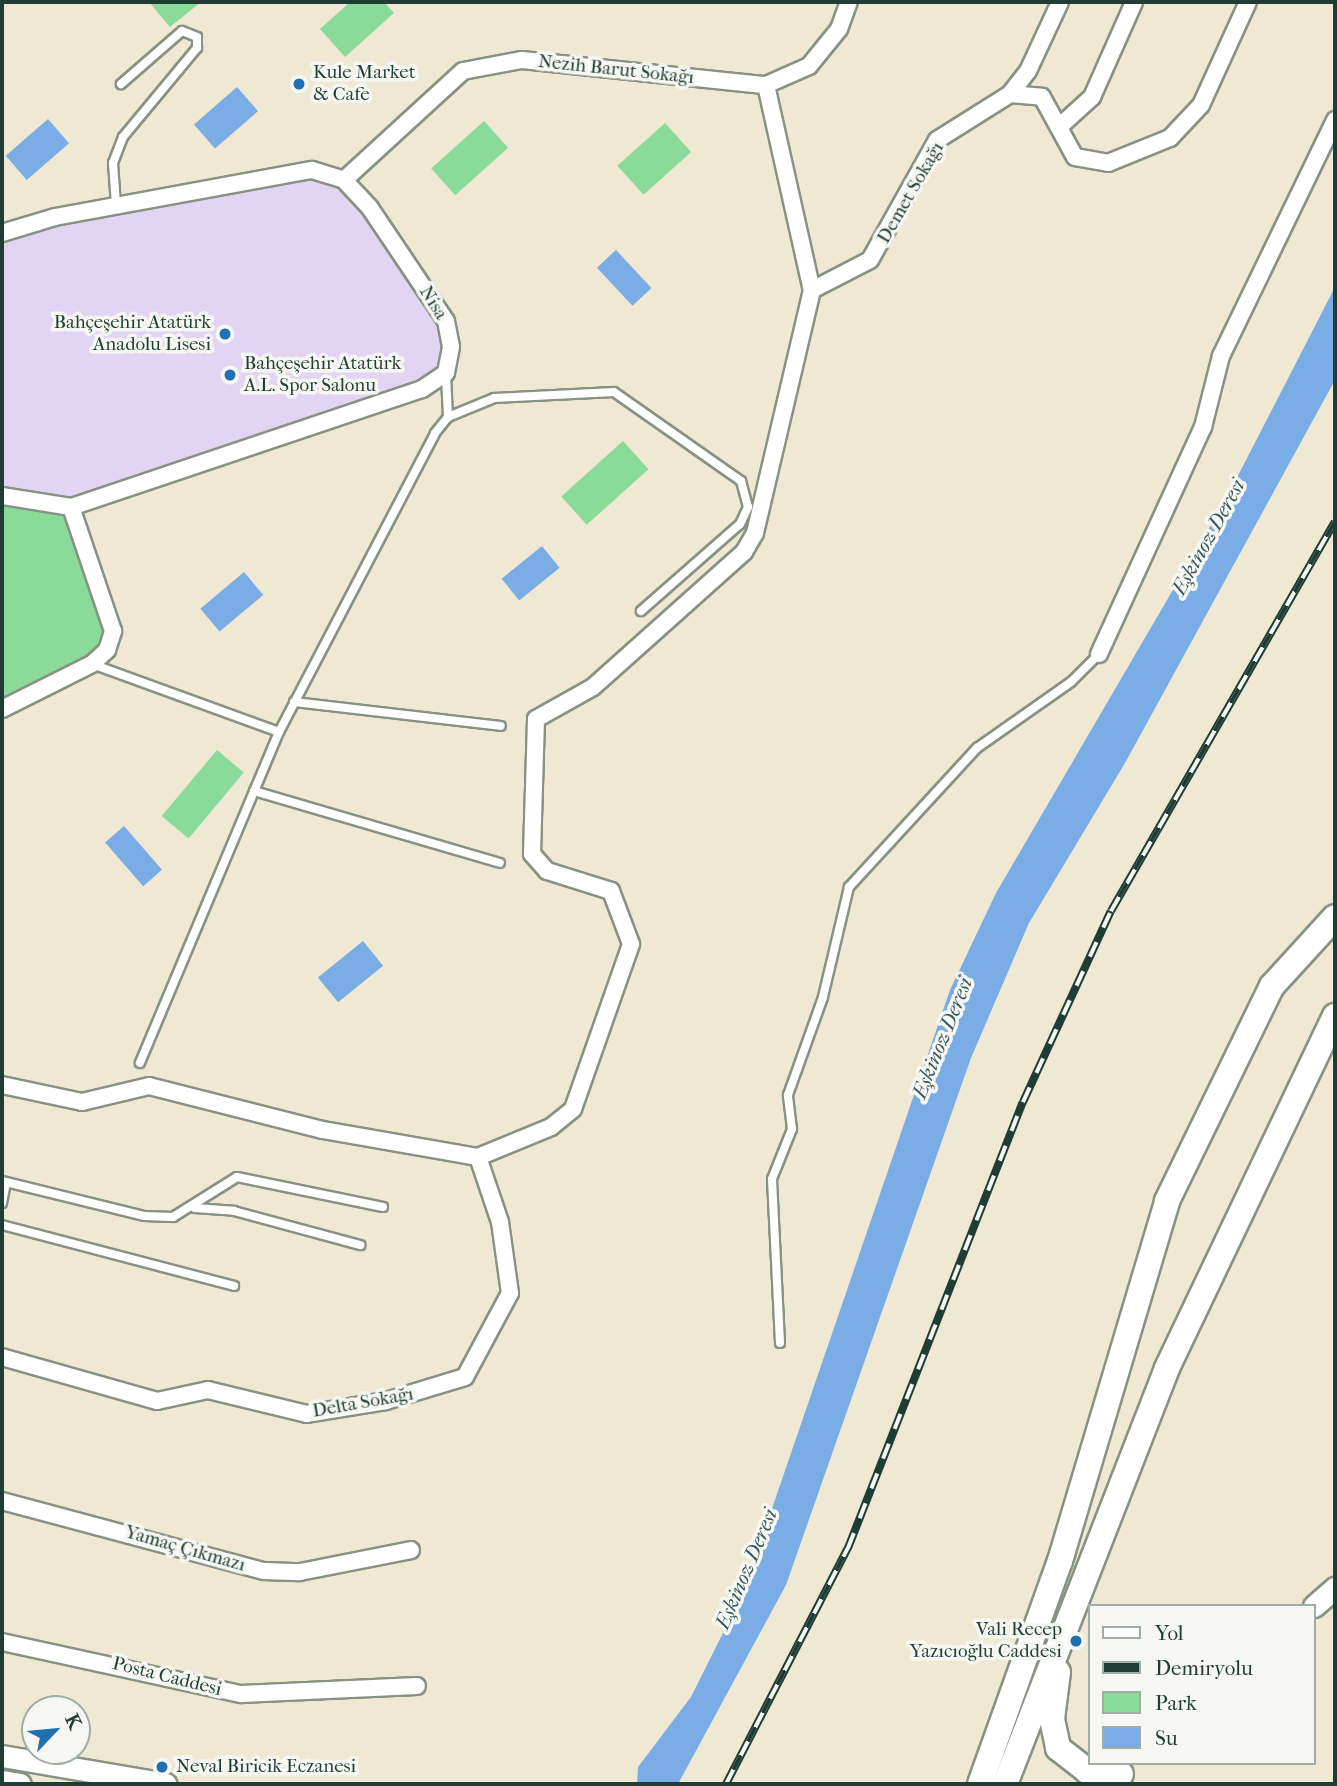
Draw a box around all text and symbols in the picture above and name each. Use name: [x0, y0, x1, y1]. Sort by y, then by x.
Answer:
street label: Nezih Barut Sokağı: [537, 50, 695, 90]
place label: Kule Market & Cafe: [313, 62, 416, 106]
marker: Kule Market & Cafe: [291, 76, 307, 92]
street label: Demet Sokağı: [873, 138, 949, 248]
street label: Nisa: [414, 282, 452, 324]
place label: Bahçeşehir Atatürk Anadolu Lisesi: [54, 312, 211, 356]
marker: Bahçeşehir Atatürk Anadolu Lisesi: [217, 326, 233, 342]
place label: Bahçeşehir Atatürk A.L. Spor Salonu: [244, 353, 401, 397]
marker: Bahçeşehir Atatürk A.L. Spor Salonu: [222, 367, 238, 383]
water label: Eşkinoz Deresi: [1166, 475, 1250, 599]
water label: Eşkinoz Deresi: [906, 974, 978, 1102]
street label: Delta Sokağı: [311, 1383, 415, 1423]
water label: Eşkinoz Deresi: [709, 1505, 783, 1633]
street label: Yamaç Çıkmazı: [122, 1521, 248, 1577]
legend: [1088, 1604, 1316, 1765]
place label: Vali Recep Yazıcıoğlu Caddesi: [910, 1619, 1062, 1663]
text: Yol: [1155, 1621, 1184, 1645]
marker: Vali Recep Yazıcıoğlu Caddesi: [1068, 1633, 1084, 1649]
street label: Posta Caddesi: [110, 1652, 224, 1702]
text: Demiryolu: [1155, 1656, 1253, 1680]
text: Park: [1155, 1691, 1197, 1715]
north arrow: [21, 1695, 91, 1765]
text: K: [60, 1711, 86, 1733]
text: Su: [1155, 1726, 1178, 1750]
place label: Neval Biricik Eczanesi: [176, 1756, 356, 1778]
marker: Neval Biricik Eczanesi: [154, 1759, 170, 1775]

